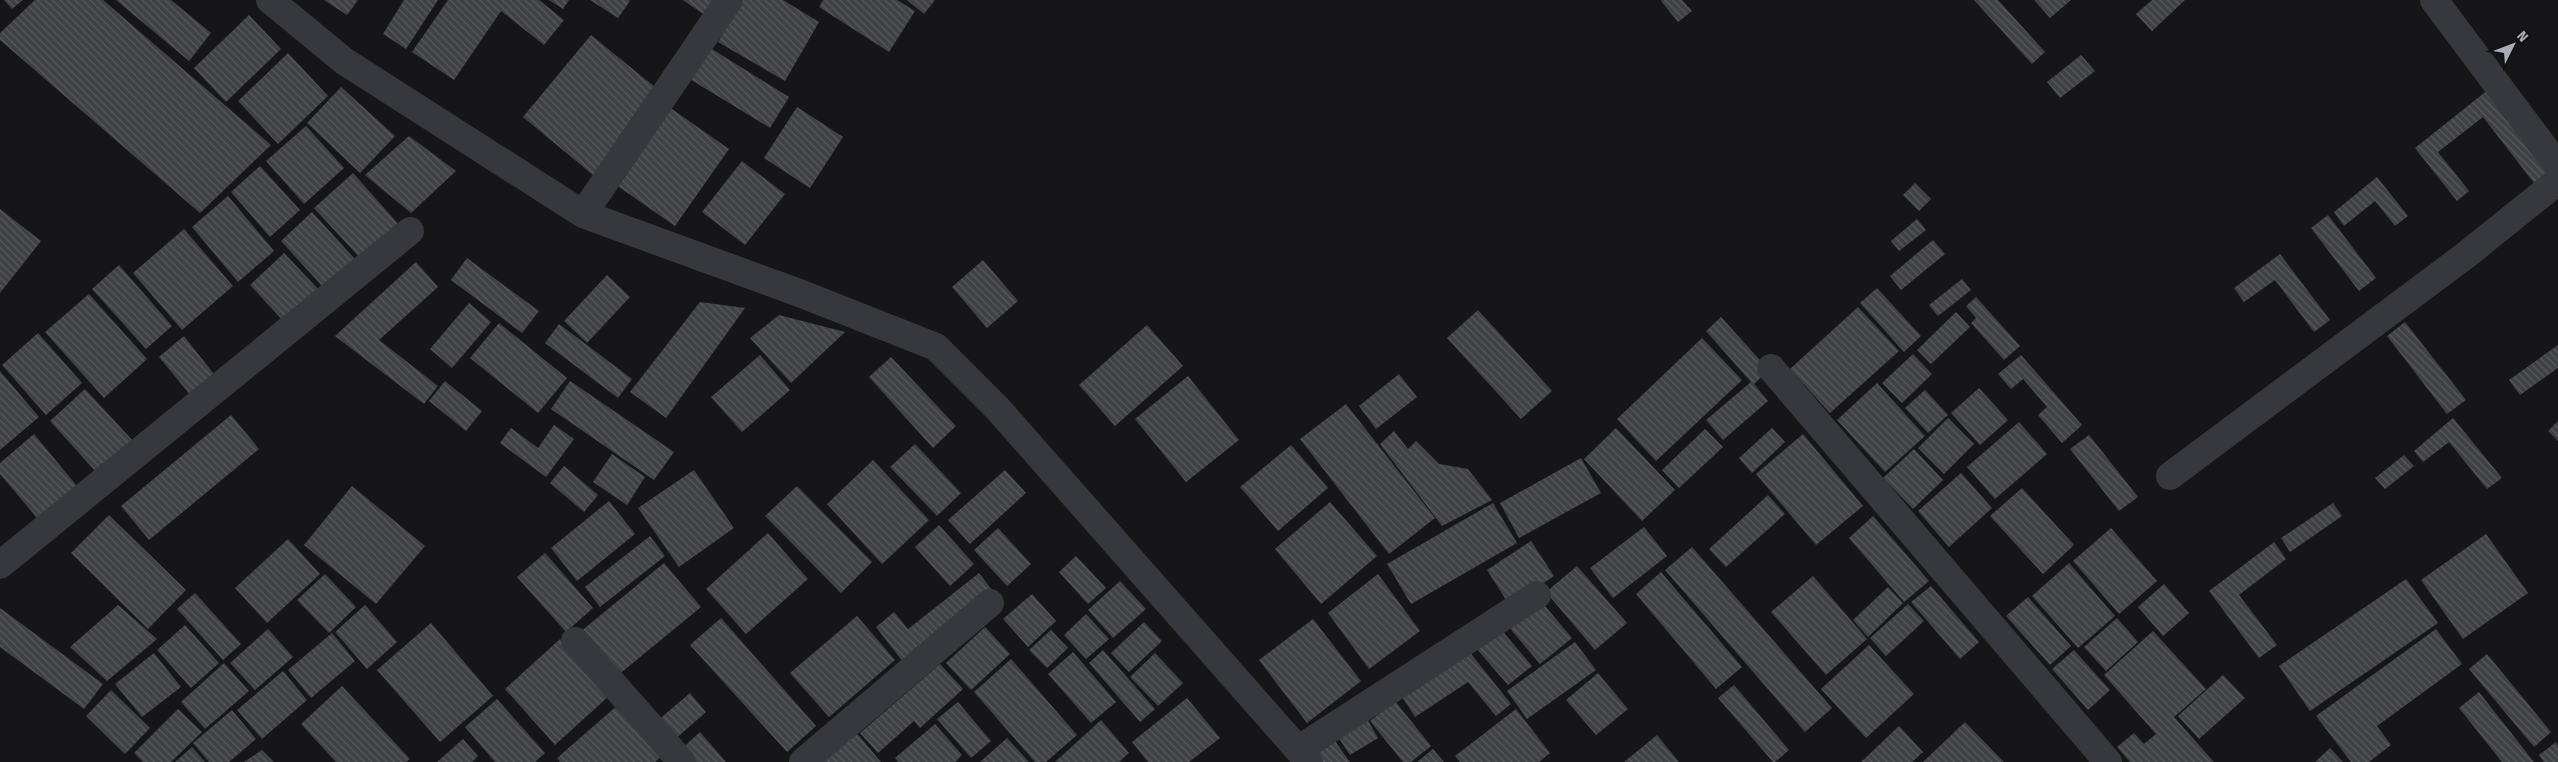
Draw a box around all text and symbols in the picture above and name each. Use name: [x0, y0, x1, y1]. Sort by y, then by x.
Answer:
north arrow: [2488, 20, 2538, 70]
text: N: [2513, 28, 2531, 45]

